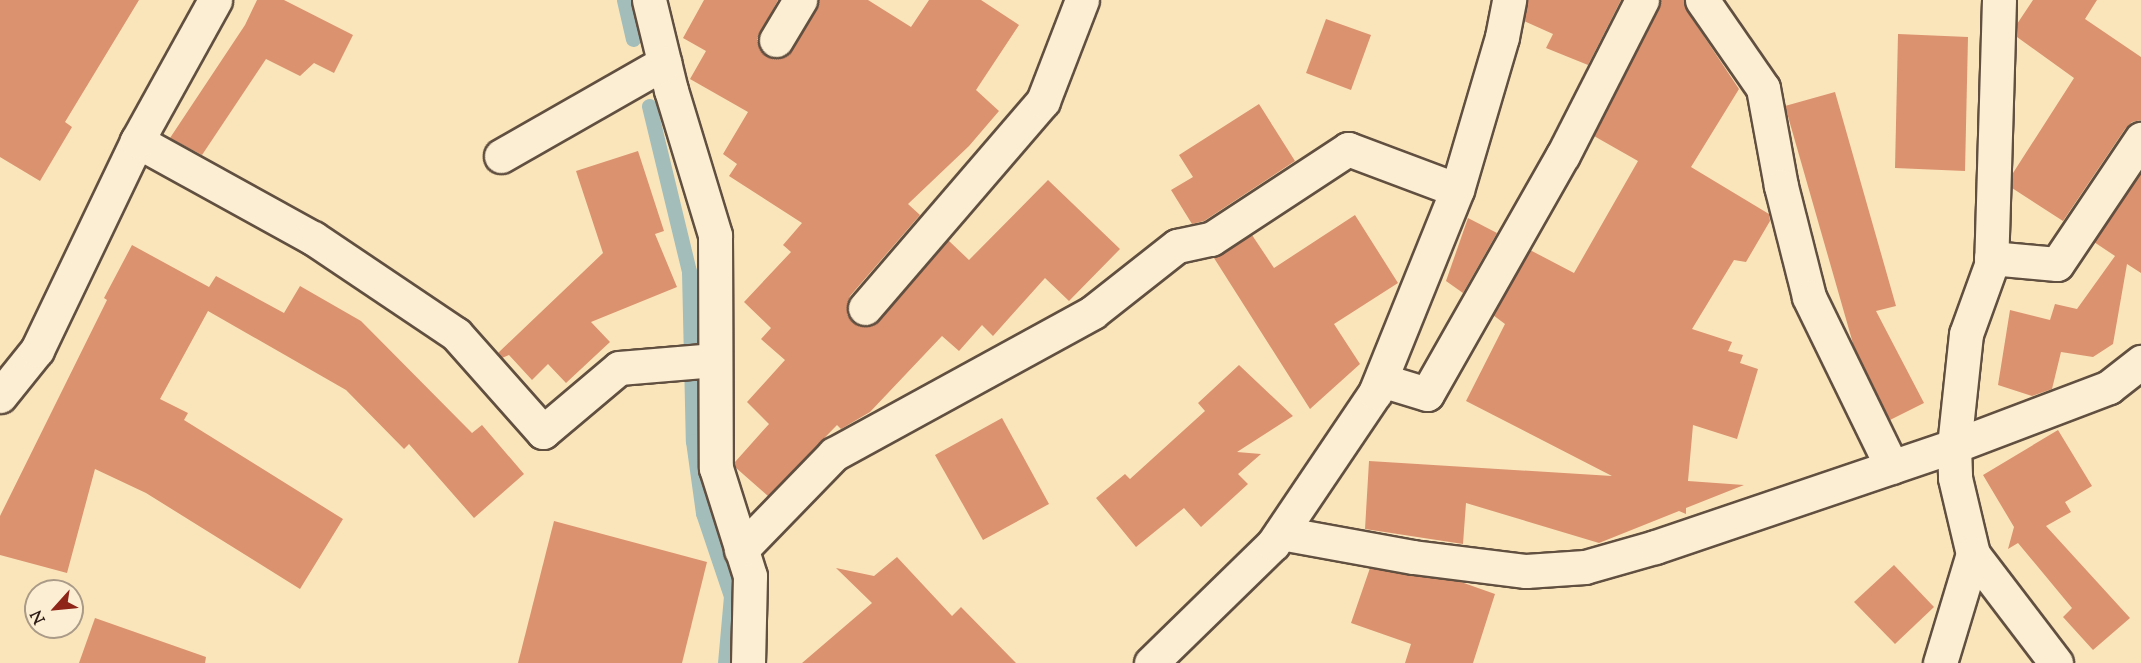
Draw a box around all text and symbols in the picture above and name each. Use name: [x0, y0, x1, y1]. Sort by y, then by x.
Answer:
north arrow: [24, 579, 84, 639]
text: N: [26, 606, 52, 627]

